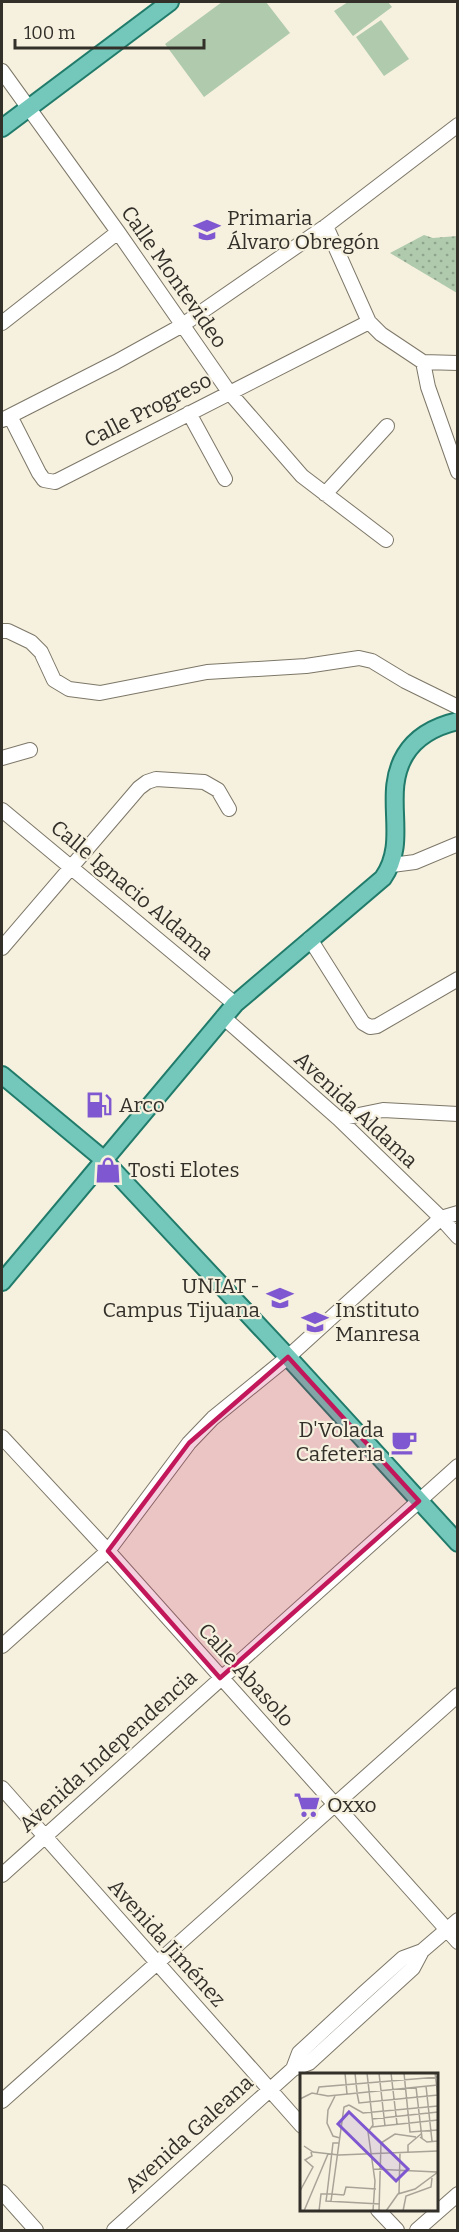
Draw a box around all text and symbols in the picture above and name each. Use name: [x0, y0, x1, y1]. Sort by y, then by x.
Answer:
scale bar: [15, 12, 204, 50]
text: 100 m: [24, 22, 75, 44]
street label: Calle Montevideo: [115, 201, 233, 353]
place label: Primaria Álvaro Obregón: [227, 205, 379, 255]
school or university icon: Primaria Álvaro Obregón: [192, 215, 222, 245]
street label: Calle Progreso: [80, 367, 216, 453]
street label: Calle Ignacio Aldama: [45, 814, 219, 966]
street label: Avenida Aldama: [289, 1046, 423, 1174]
fuel station icon: Arco: [84, 1090, 114, 1120]
place label: Arco: [119, 1092, 165, 1118]
shop icon: Tosti Elotes: [93, 1155, 123, 1185]
place label: Tosti Elotes: [128, 1157, 239, 1183]
place label: UNIAT - Campus Tijuana: [102, 1273, 261, 1323]
school or university icon: UNIAT - Campus Tijuana: [265, 1283, 295, 1313]
place label: Instituto Manresa: [335, 1297, 420, 1347]
school or university icon: Instituto Manresa: [300, 1307, 330, 1337]
place label: D'Volada Cafeteria: [296, 1417, 385, 1467]
cafe icon: D'Volada Cafeteria: [389, 1427, 419, 1457]
street label: Calle Abasolo: [193, 1618, 299, 1732]
street label: Avenida Independencia: [14, 1664, 203, 1838]
supermarket icon: Oxxo: [292, 1790, 322, 1820]
place label: Oxxo: [327, 1792, 377, 1818]
street label: Avenida Jiménez: [103, 1874, 231, 2012]
street label: Avenida Galeana: [119, 2069, 259, 2199]
inset map: [300, 2073, 438, 2211]

